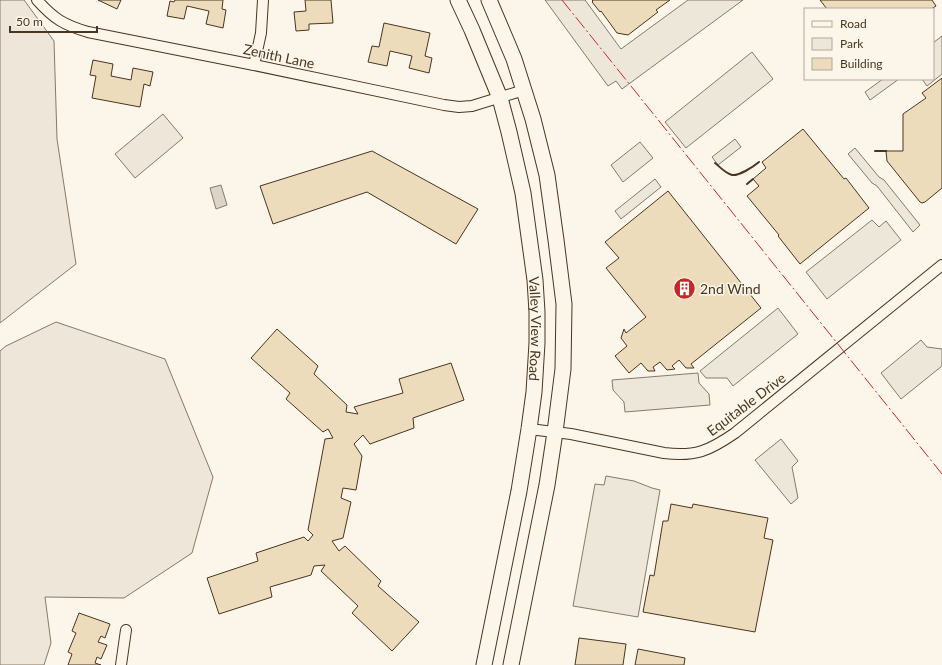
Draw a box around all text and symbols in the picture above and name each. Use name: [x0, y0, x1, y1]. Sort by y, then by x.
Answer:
scale bar: [10, 8, 97, 34]
legend: [804, 8, 934, 80]
text: 50 m: [16, 14, 43, 29]
text: Road: [840, 16, 867, 31]
text: Park: [840, 36, 864, 51]
street label: Zenith Lane: [242, 40, 316, 72]
text: Building: [840, 56, 883, 71]
building icon: 2nd Wind: [671, 275, 697, 301]
street label: Valley View Road: [526, 276, 546, 382]
place label: 2nd Wind: [700, 280, 761, 297]
street label: Equitable Drive: [703, 369, 789, 439]

